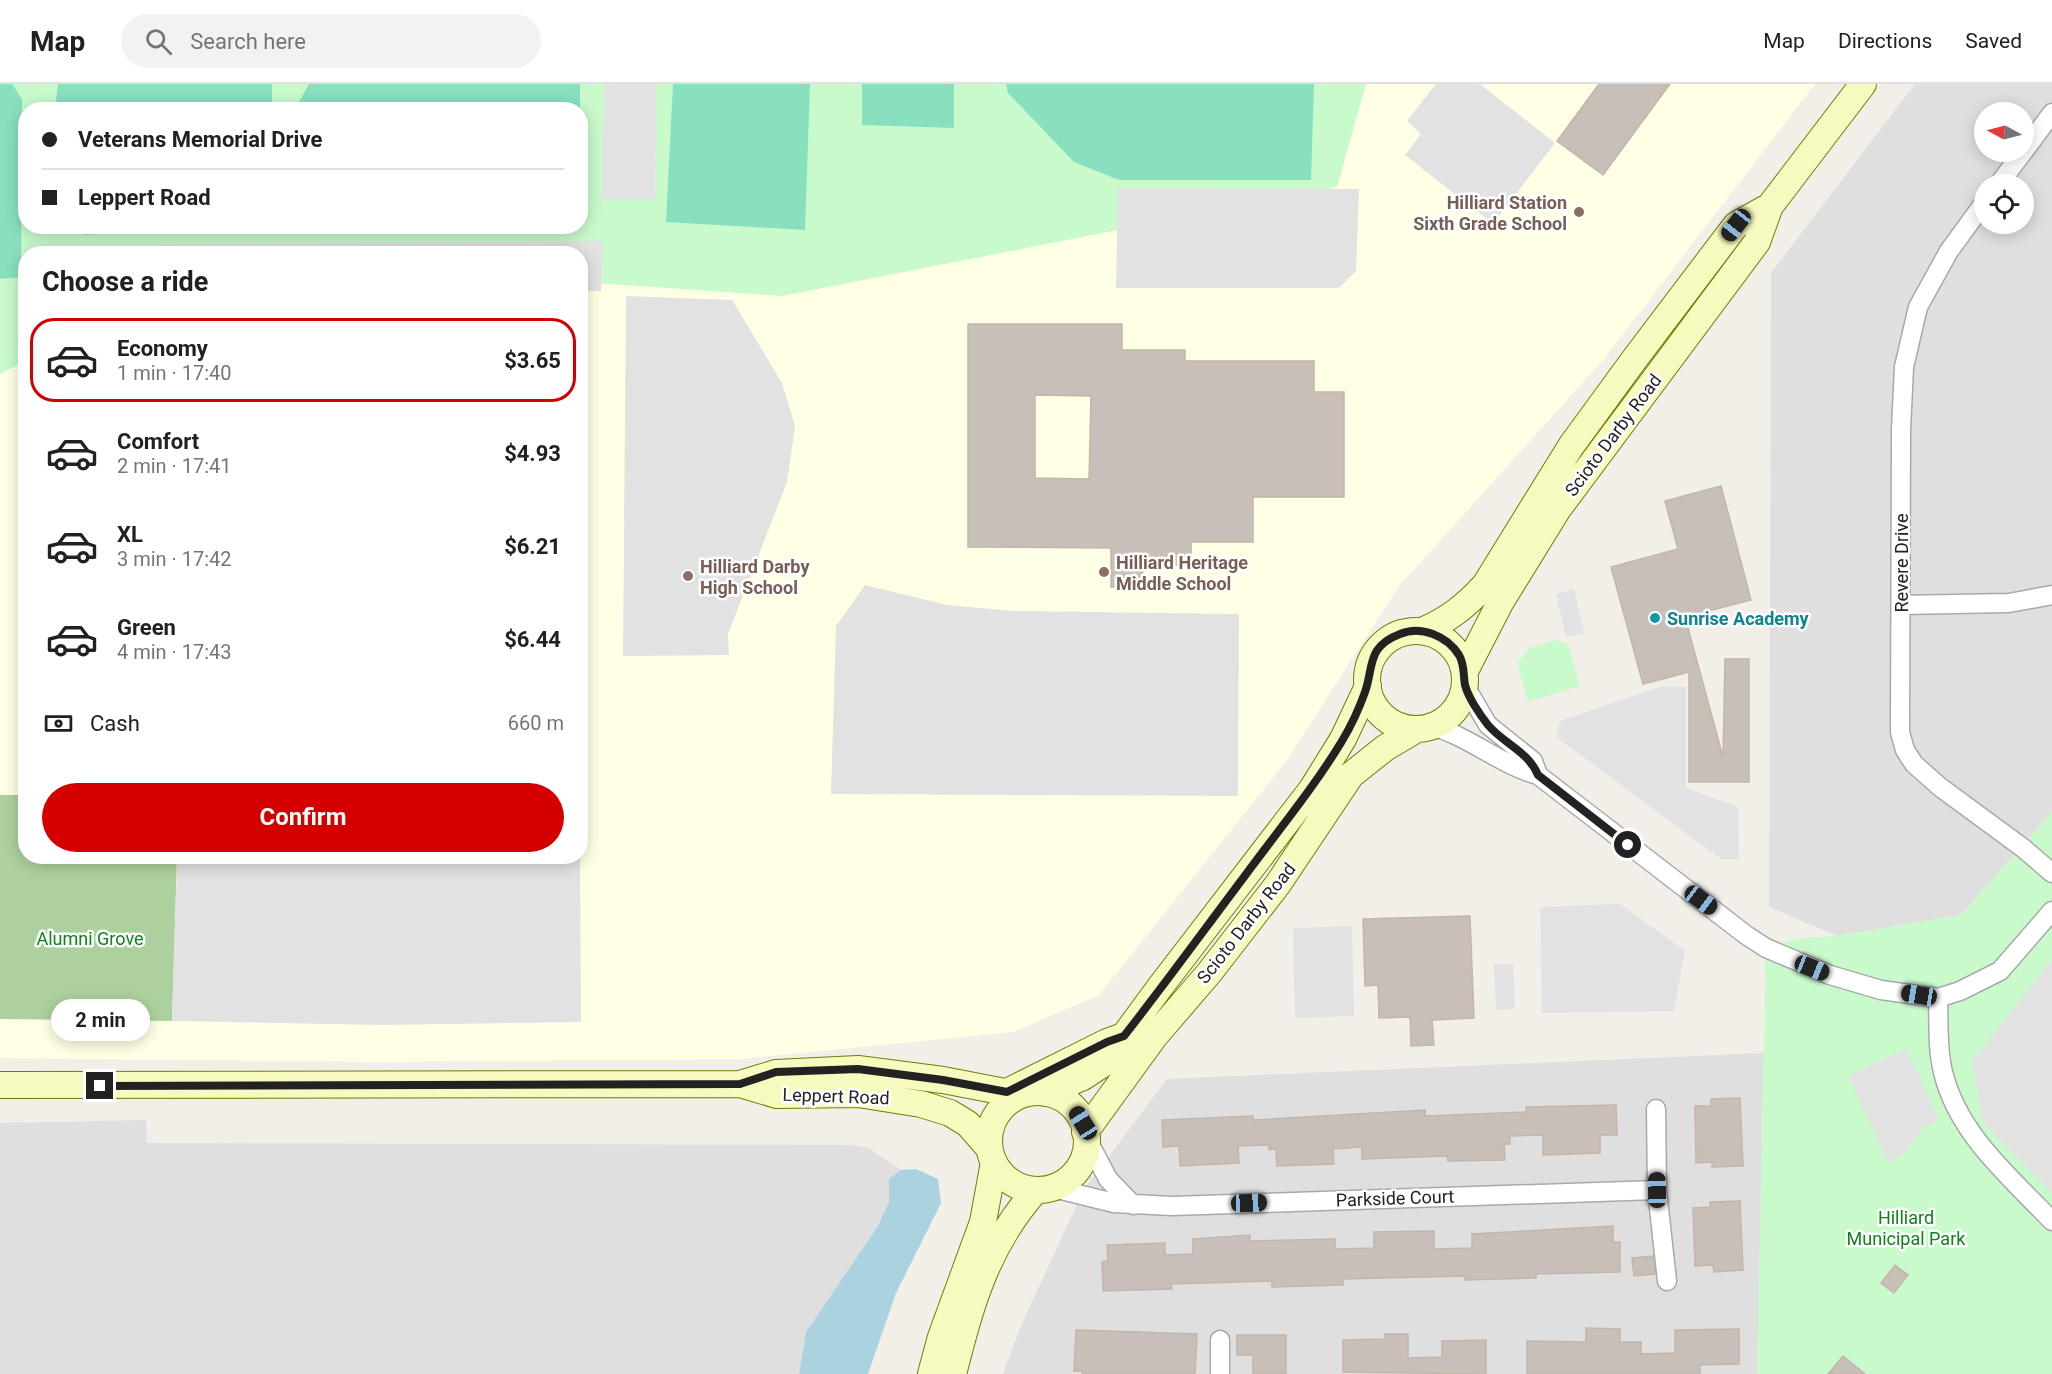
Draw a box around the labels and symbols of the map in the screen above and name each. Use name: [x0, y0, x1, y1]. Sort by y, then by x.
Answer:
north arrow: [1974, 102, 2034, 162]
place label: Hilliard Station Sixth Grade School: [1413, 192, 1567, 234]
marker: Hilliard Station Sixth Grade School: [1572, 205, 1586, 219]
car: [1718, 205, 1754, 245]
street label: Scioto Darby Road: [1560, 370, 1666, 500]
street label: Revere Drive: [1891, 513, 1912, 613]
place label: Hilliard Heritage Middle School: [1116, 552, 1248, 594]
place label: Hilliard Darby High School: [700, 556, 810, 598]
marker: Hilliard Heritage Middle School: [1097, 565, 1111, 579]
marker: Hilliard Darby High School: [681, 569, 695, 583]
place label: Sunrise Academy: [1667, 608, 1810, 629]
marker: Sunrise Academy: [1648, 611, 1662, 625]
route start: [1614, 831, 1641, 858]
street label: Scioto Darby Road: [1192, 859, 1300, 987]
car: [1681, 882, 1721, 918]
park label: Alumni Grove: [36, 928, 144, 949]
car: [1792, 953, 1832, 983]
car: [1900, 983, 1938, 1007]
callout: 2 min: [51, 999, 150, 1041]
route end: [86, 1072, 113, 1099]
street label: Leppert Road: [782, 1084, 890, 1108]
car: [1066, 1103, 1100, 1143]
car: [1648, 1172, 1666, 1208]
street label: Parkside Court: [1335, 1185, 1455, 1211]
car: [1231, 1193, 1267, 1213]
park label: Hilliard Municipal Park: [1847, 1207, 1966, 1249]

